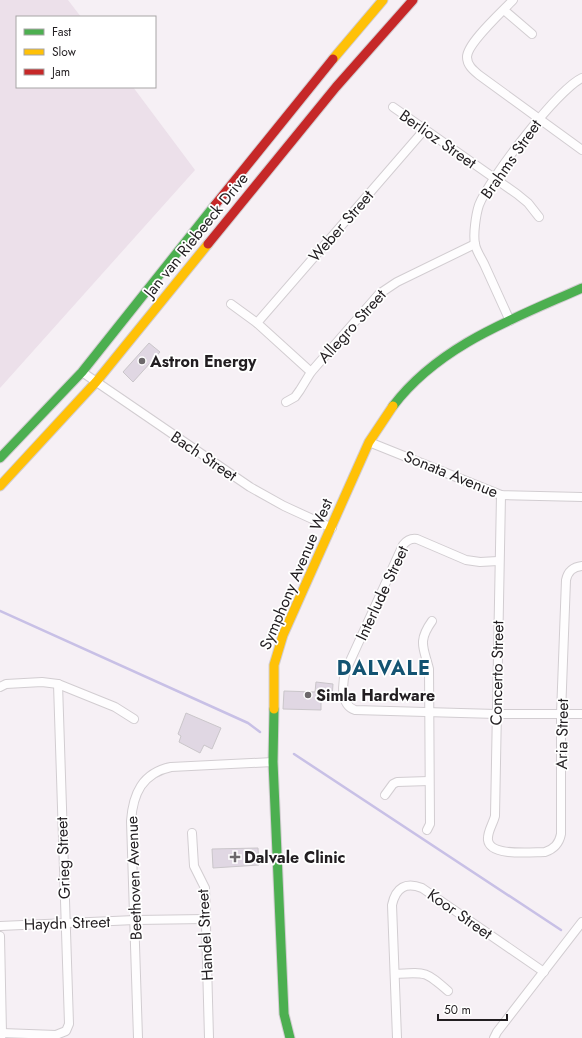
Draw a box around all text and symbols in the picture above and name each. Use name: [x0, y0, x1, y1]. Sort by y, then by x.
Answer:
legend: [16, 16, 156, 88]
text: Fast: [52, 23, 71, 41]
text: Slow: [52, 43, 77, 61]
text: Jam: [50, 63, 70, 81]
street label: Berlioz Street: [395, 104, 481, 174]
street label: Brahms Street: [475, 114, 547, 203]
street label: Jan van Riebeeck Drive: [137, 168, 254, 304]
street label: Weber Street: [303, 185, 379, 267]
street label: Allegro Street: [313, 284, 392, 368]
place label: Astron Energy: [149, 350, 257, 373]
marker: Astron Energy: [137, 356, 147, 366]
street label: Bach Street: [166, 425, 242, 487]
street label: Sonata Avenue: [400, 445, 502, 503]
street label: Symphony Avenue West: [254, 495, 338, 653]
street label: Interlude Street: [350, 542, 414, 644]
street label: Concerto Street: [485, 620, 509, 726]
district label: DALVALE: [337, 654, 431, 683]
place label: Simla Hardware: [316, 684, 435, 707]
marker: Simla Hardware: [303, 690, 313, 700]
street label: Aria Street: [550, 698, 574, 770]
street label: Grieg Street: [50, 816, 76, 900]
street label: Beethoven Avenue: [120, 816, 148, 940]
place label: Dalvale Clinic: [244, 846, 346, 869]
marker: Dalvale Clinic: [229, 851, 241, 863]
street label: Koor Street: [423, 883, 497, 945]
street label: Handel Street: [191, 889, 219, 981]
street label: Haydn Street: [23, 910, 111, 936]
scale bar: [438, 996, 507, 1022]
text: 50 m: [444, 1001, 471, 1019]

